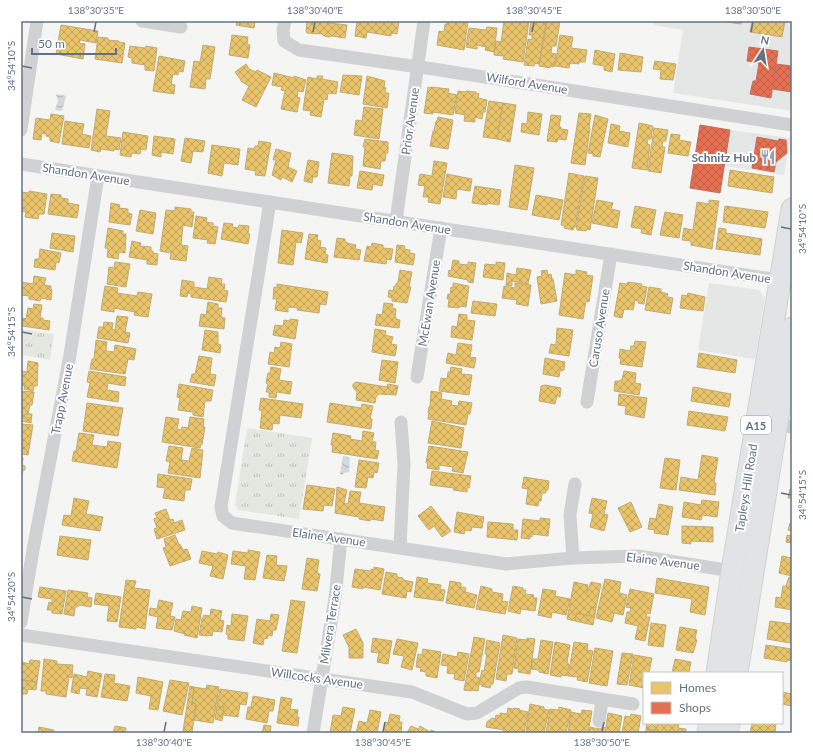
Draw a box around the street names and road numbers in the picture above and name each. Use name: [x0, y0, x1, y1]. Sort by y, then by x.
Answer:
street label: Wilford Avenue: [485, 69, 569, 97]
street label: Prior Avenue: [398, 86, 422, 156]
street label: Shandon Avenue: [41, 160, 131, 188]
street label: Shandon Avenue: [362, 209, 452, 237]
street label: McEwan Avenue: [415, 258, 443, 348]
street label: Shandon Avenue: [682, 258, 772, 286]
street label: Caruso Avenue: [585, 288, 613, 368]
street label: Trapp Avenue: [48, 362, 76, 436]
road number: A15: [741, 416, 771, 434]
street label: Tapleys Hill Road: [732, 443, 760, 533]
street label: Elaine Avenue: [291, 524, 367, 550]
street label: Elaine Avenue: [625, 549, 701, 573]
street label: Milvera Terrace: [316, 583, 344, 665]
street label: Willcocks Avenue: [270, 664, 364, 692]

